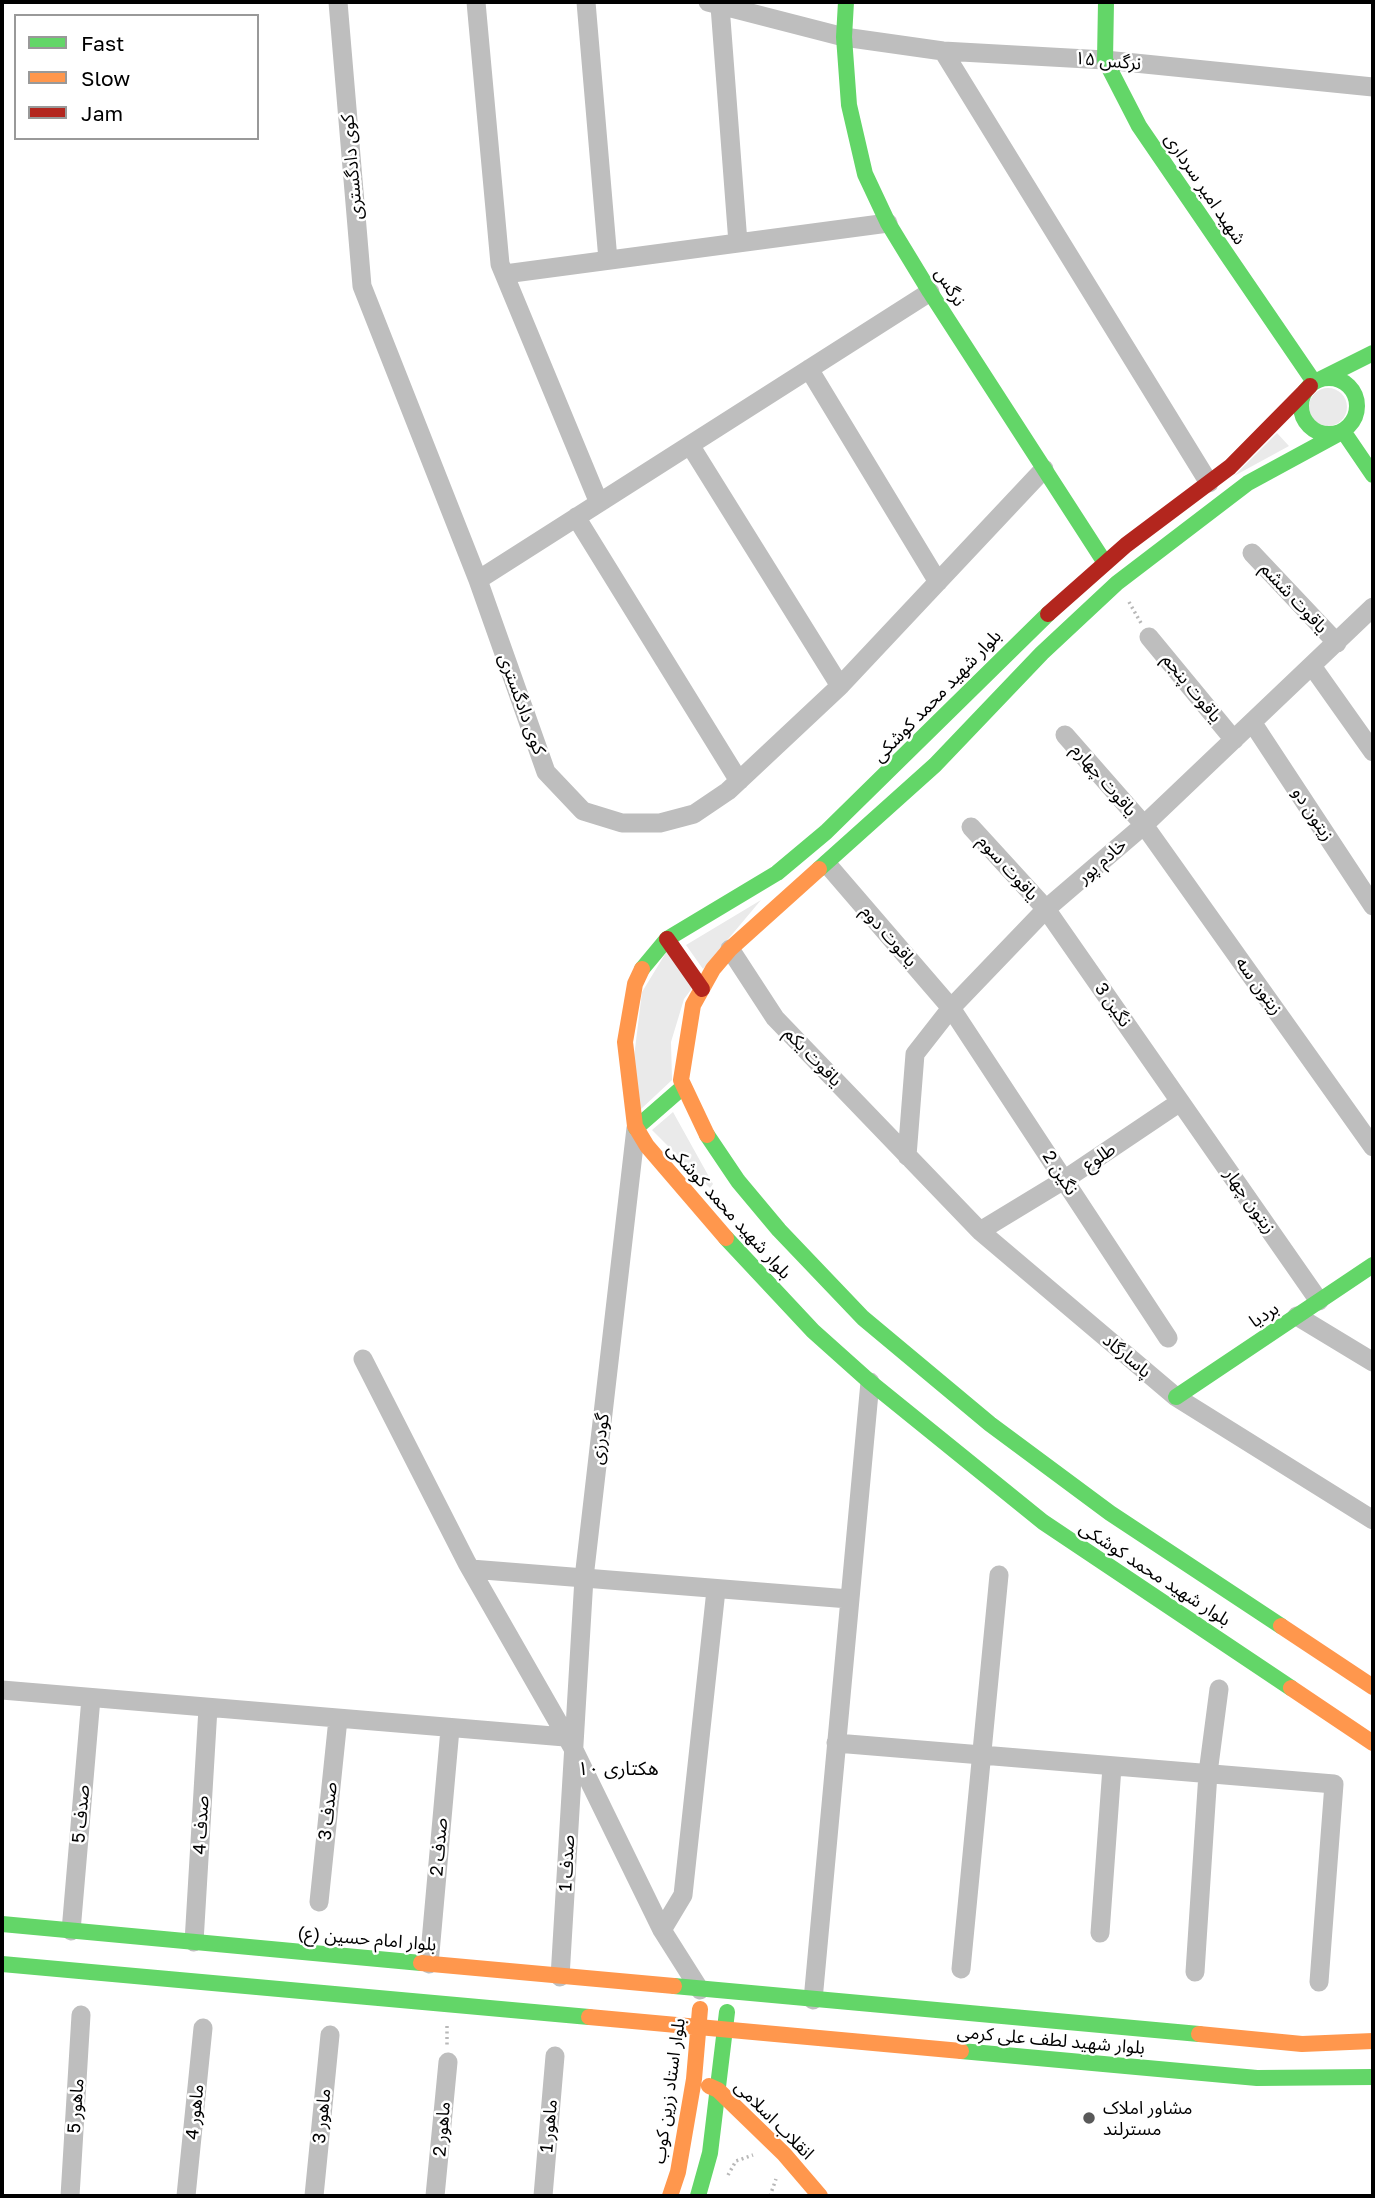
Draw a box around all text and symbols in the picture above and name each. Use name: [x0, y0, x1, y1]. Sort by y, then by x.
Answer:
legend: [14, 14, 259, 140]
text: Fast: [81, 30, 124, 56]
street label: نرگس ۱۵: [1074, 47, 1142, 75]
text: Slow: [81, 65, 130, 91]
text: Jam: [81, 100, 123, 126]
street label: کوی دادگستری: [337, 113, 367, 221]
street label: شهید امیر سرداری: [1160, 129, 1250, 249]
street label: نرگس: [930, 264, 970, 310]
street label: یاقوت ششم: [1256, 558, 1332, 638]
street label: بلوار شهید محمد کوشکی: [868, 625, 1006, 767]
street label: یاقوت پنجم: [1158, 649, 1226, 727]
street label: کوی دادگستری: [494, 651, 550, 757]
street label: یاقوت چهارم: [1067, 739, 1141, 821]
street label: زیتون دو: [1288, 783, 1338, 845]
street label: یاقوت سوم: [973, 831, 1043, 905]
street label: خادم پور: [1073, 834, 1131, 888]
street label: یاقوت دوم: [856, 901, 922, 971]
street label: زیتون سه: [1231, 953, 1287, 1019]
street label: نگین 3: [1090, 979, 1136, 1031]
street label: یاقوت یکم: [779, 1023, 847, 1091]
street label: بلوار شهید محمد کوشکی: [662, 1138, 796, 1284]
street label: طلوع: [1078, 1138, 1120, 1176]
street label: نگین 2: [1038, 1147, 1082, 1199]
street label: زیتون چهار: [1220, 1164, 1280, 1238]
street label: بردیا: [1245, 1298, 1283, 1332]
street label: پاسارگاد: [1098, 1329, 1156, 1383]
street label: گودرزی: [586, 1412, 614, 1466]
street label: بلوار شهید محمد کوشکی: [1075, 1517, 1235, 1631]
district label: ۱۰ هکتاری: [577, 1758, 659, 1780]
street label: صدف 3: [314, 1781, 342, 1841]
street label: صدف 5: [68, 1784, 94, 1844]
street label: صدف 4: [189, 1795, 213, 1855]
street label: صدف 2: [426, 1817, 452, 1877]
street label: صدف 1: [555, 1834, 579, 1892]
street label: بلوار امام حسین (ع): [297, 1922, 437, 1956]
street label: بلوار استاد زرین کوب: [648, 2017, 690, 2165]
street label: بلوار شهید لطف علی کرمی: [956, 2021, 1146, 2059]
street label: انقلاب اسلامی: [730, 2076, 818, 2164]
street label: ماهور 5: [63, 2078, 89, 2134]
street label: ماهور 4: [181, 2083, 209, 2141]
street label: ماهور 3: [308, 2087, 336, 2145]
place label: مشاور املاک مسترلند: [1103, 2097, 1192, 2140]
street label: ماهور 1: [536, 2098, 562, 2154]
street label: ماهور 2: [429, 2101, 455, 2157]
marker: مشاور املاک مسترلند: [1081, 2110, 1097, 2126]

